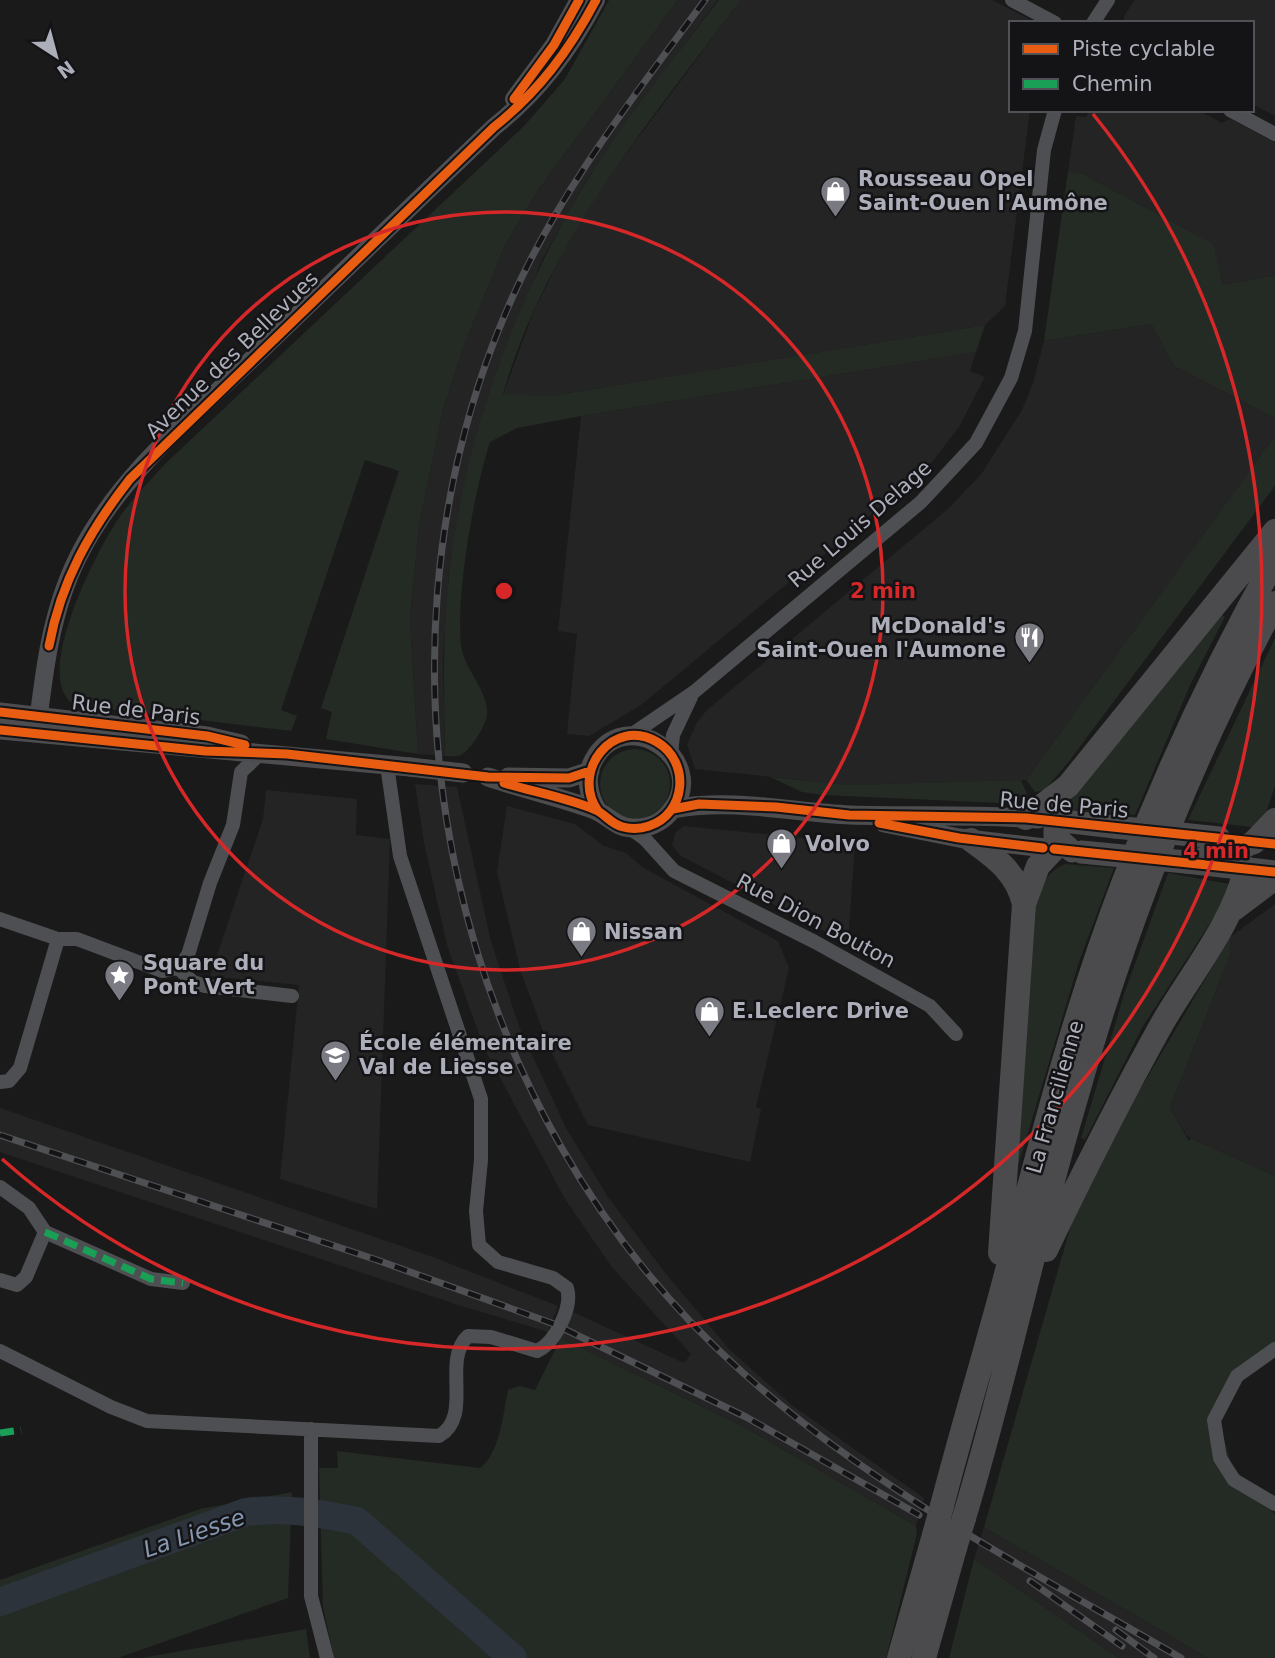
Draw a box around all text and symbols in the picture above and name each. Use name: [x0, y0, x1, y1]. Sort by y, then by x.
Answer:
north arrow: [21, 21, 91, 91]
legend: [1009, 21, 1254, 112]
text: Piste cyclable: [1072, 37, 1215, 61]
text: N: [53, 56, 79, 83]
text: Chemin: [1072, 72, 1153, 96]
place label: Rousseau Opel Saint-Ouen l'Aumône: [858, 167, 1108, 215]
shop icon: Rousseau Opel Saint-Ouen l'Aumône: [818, 174, 852, 218]
street label: Avenue des Bellevues: [141, 266, 323, 444]
street label: Rue Louis Delage: [784, 455, 936, 593]
centre of rings: [492, 579, 516, 603]
text: 2 min: [850, 579, 916, 603]
place label: McDonald's Saint-Ouen l'Aumone: [756, 614, 1006, 662]
restaurant icon: McDonald's Saint-Ouen l'Aumone: [1012, 621, 1046, 665]
street label: Rue de Paris: [70, 690, 202, 730]
street label: Rue de Paris: [998, 787, 1130, 823]
shop icon: Volvo: [765, 827, 799, 871]
place label: Volvo: [805, 832, 870, 856]
text: 4 min: [1183, 839, 1249, 863]
street label: Rue Dion Bouton: [733, 869, 899, 973]
shop icon: Nissan: [564, 915, 598, 959]
place label: Nissan: [604, 920, 683, 944]
place label: Square du Pont Vert: [143, 951, 264, 999]
place icon: Square du Pont Vert: [103, 958, 137, 1002]
shop icon: E.Leclerc Drive: [692, 994, 726, 1038]
place label: E.Leclerc Drive: [732, 999, 909, 1023]
street label: La Francilienne: [1022, 1018, 1088, 1176]
place label: École élémentaire Val de Liesse: [359, 1030, 572, 1079]
school or university icon: École élémentaire Val de Liesse: [319, 1038, 353, 1082]
water label: La Liesse: [140, 1504, 248, 1562]

